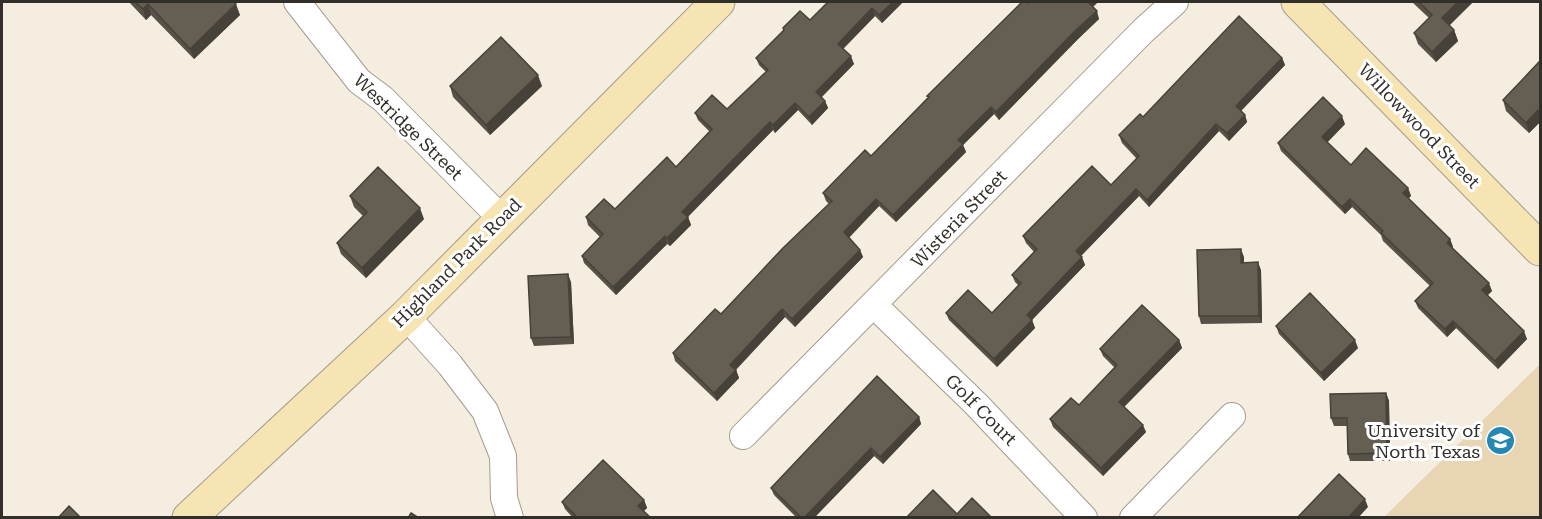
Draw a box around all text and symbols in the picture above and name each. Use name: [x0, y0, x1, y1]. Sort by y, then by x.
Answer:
street label: Willowwood Street: [1354, 59, 1485, 193]
street label: Westridge Street: [350, 69, 467, 184]
street label: Wisteria Street: [907, 165, 1011, 272]
street label: Highland Park Road: [388, 193, 526, 332]
street label: Golf Court: [941, 370, 1022, 450]
place label: University of North Texas: [1367, 420, 1481, 462]
school or university icon: University of North Texas: [1485, 425, 1517, 457]

